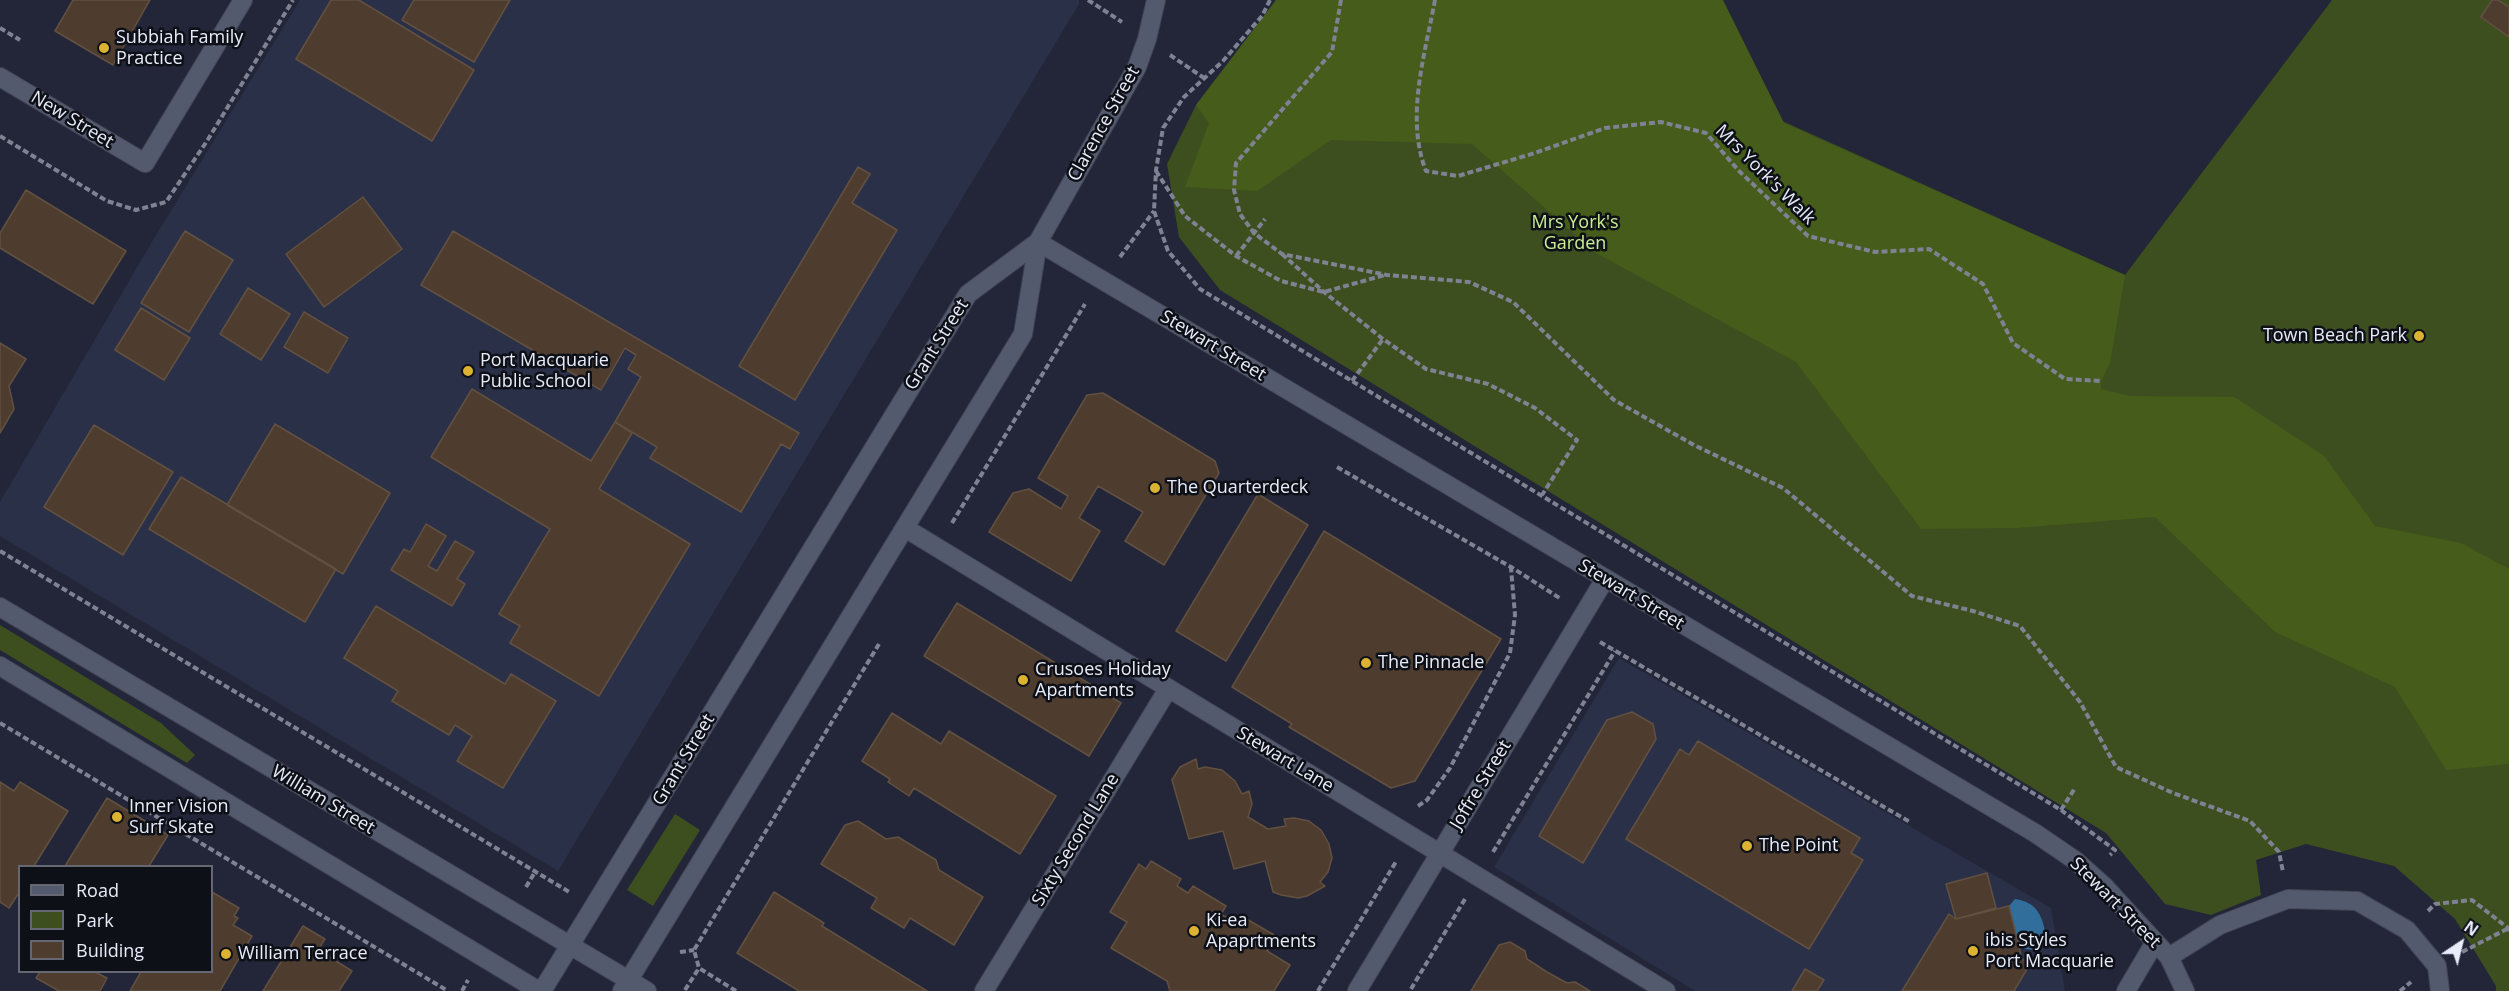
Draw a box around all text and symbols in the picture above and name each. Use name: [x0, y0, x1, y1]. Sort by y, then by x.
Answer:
place label: Subbiah Family Practice: [116, 27, 243, 70]
marker: Subbiah Family Practice: [97, 41, 111, 55]
street label: Clarence Street: [1064, 63, 1144, 185]
street label: New Street: [27, 87, 117, 153]
street label: Mrs York's Walk: [1711, 121, 1819, 229]
park label: Mrs York's Garden: [1531, 212, 1619, 254]
street label: Grant Street: [901, 296, 973, 394]
street label: Stewart Street: [1156, 306, 1270, 386]
place label: Town Beach Park: [2263, 325, 2407, 347]
marker: Town Beach Park: [2412, 329, 2426, 343]
place label: Port Macquarie Public School: [480, 350, 609, 392]
marker: Port Macquarie Public School: [461, 364, 475, 378]
place label: The Quarterdeck: [1167, 477, 1308, 499]
marker: The Quarterdeck: [1148, 481, 1162, 495]
street label: Stewart Street: [1574, 555, 1688, 635]
place label: The Pinnacle: [1378, 652, 1484, 674]
marker: The Pinnacle: [1359, 656, 1373, 670]
place label: Crusoes Holiday Apartments: [1035, 659, 1171, 702]
marker: Crusoes Holiday Apartments: [1016, 673, 1030, 687]
street label: Grant Street: [648, 710, 720, 810]
street label: Stewart Lane: [1233, 723, 1337, 797]
street label: Joffre Street: [1446, 736, 1516, 834]
street label: William Street: [268, 761, 378, 839]
street label: Sixty Second Lane: [1028, 770, 1124, 910]
place label: Inner Vision Surf Skate: [129, 796, 229, 838]
marker: Inner Vision Surf Skate: [110, 810, 124, 824]
place label: The Point: [1759, 835, 1838, 857]
marker: The Point: [1740, 839, 1754, 853]
street label: Stewart Street: [2065, 853, 2165, 953]
legend: [18, 865, 213, 973]
text: Road: [76, 878, 119, 902]
text: Park: [76, 908, 114, 932]
place label: Ki-ea Apaprtments: [1206, 910, 1316, 952]
north arrow: [2431, 913, 2491, 973]
text: N: [2460, 916, 2483, 941]
marker: Ki-ea Apaprtments: [1187, 924, 1201, 938]
place label: ibis Styles Port Macquarie: [1985, 930, 2114, 972]
text: Building: [76, 938, 144, 962]
place label: William Terrace: [238, 943, 368, 965]
marker: ibis Styles Port Macquarie: [1966, 944, 1980, 958]
marker: William Terrace: [219, 947, 233, 961]

